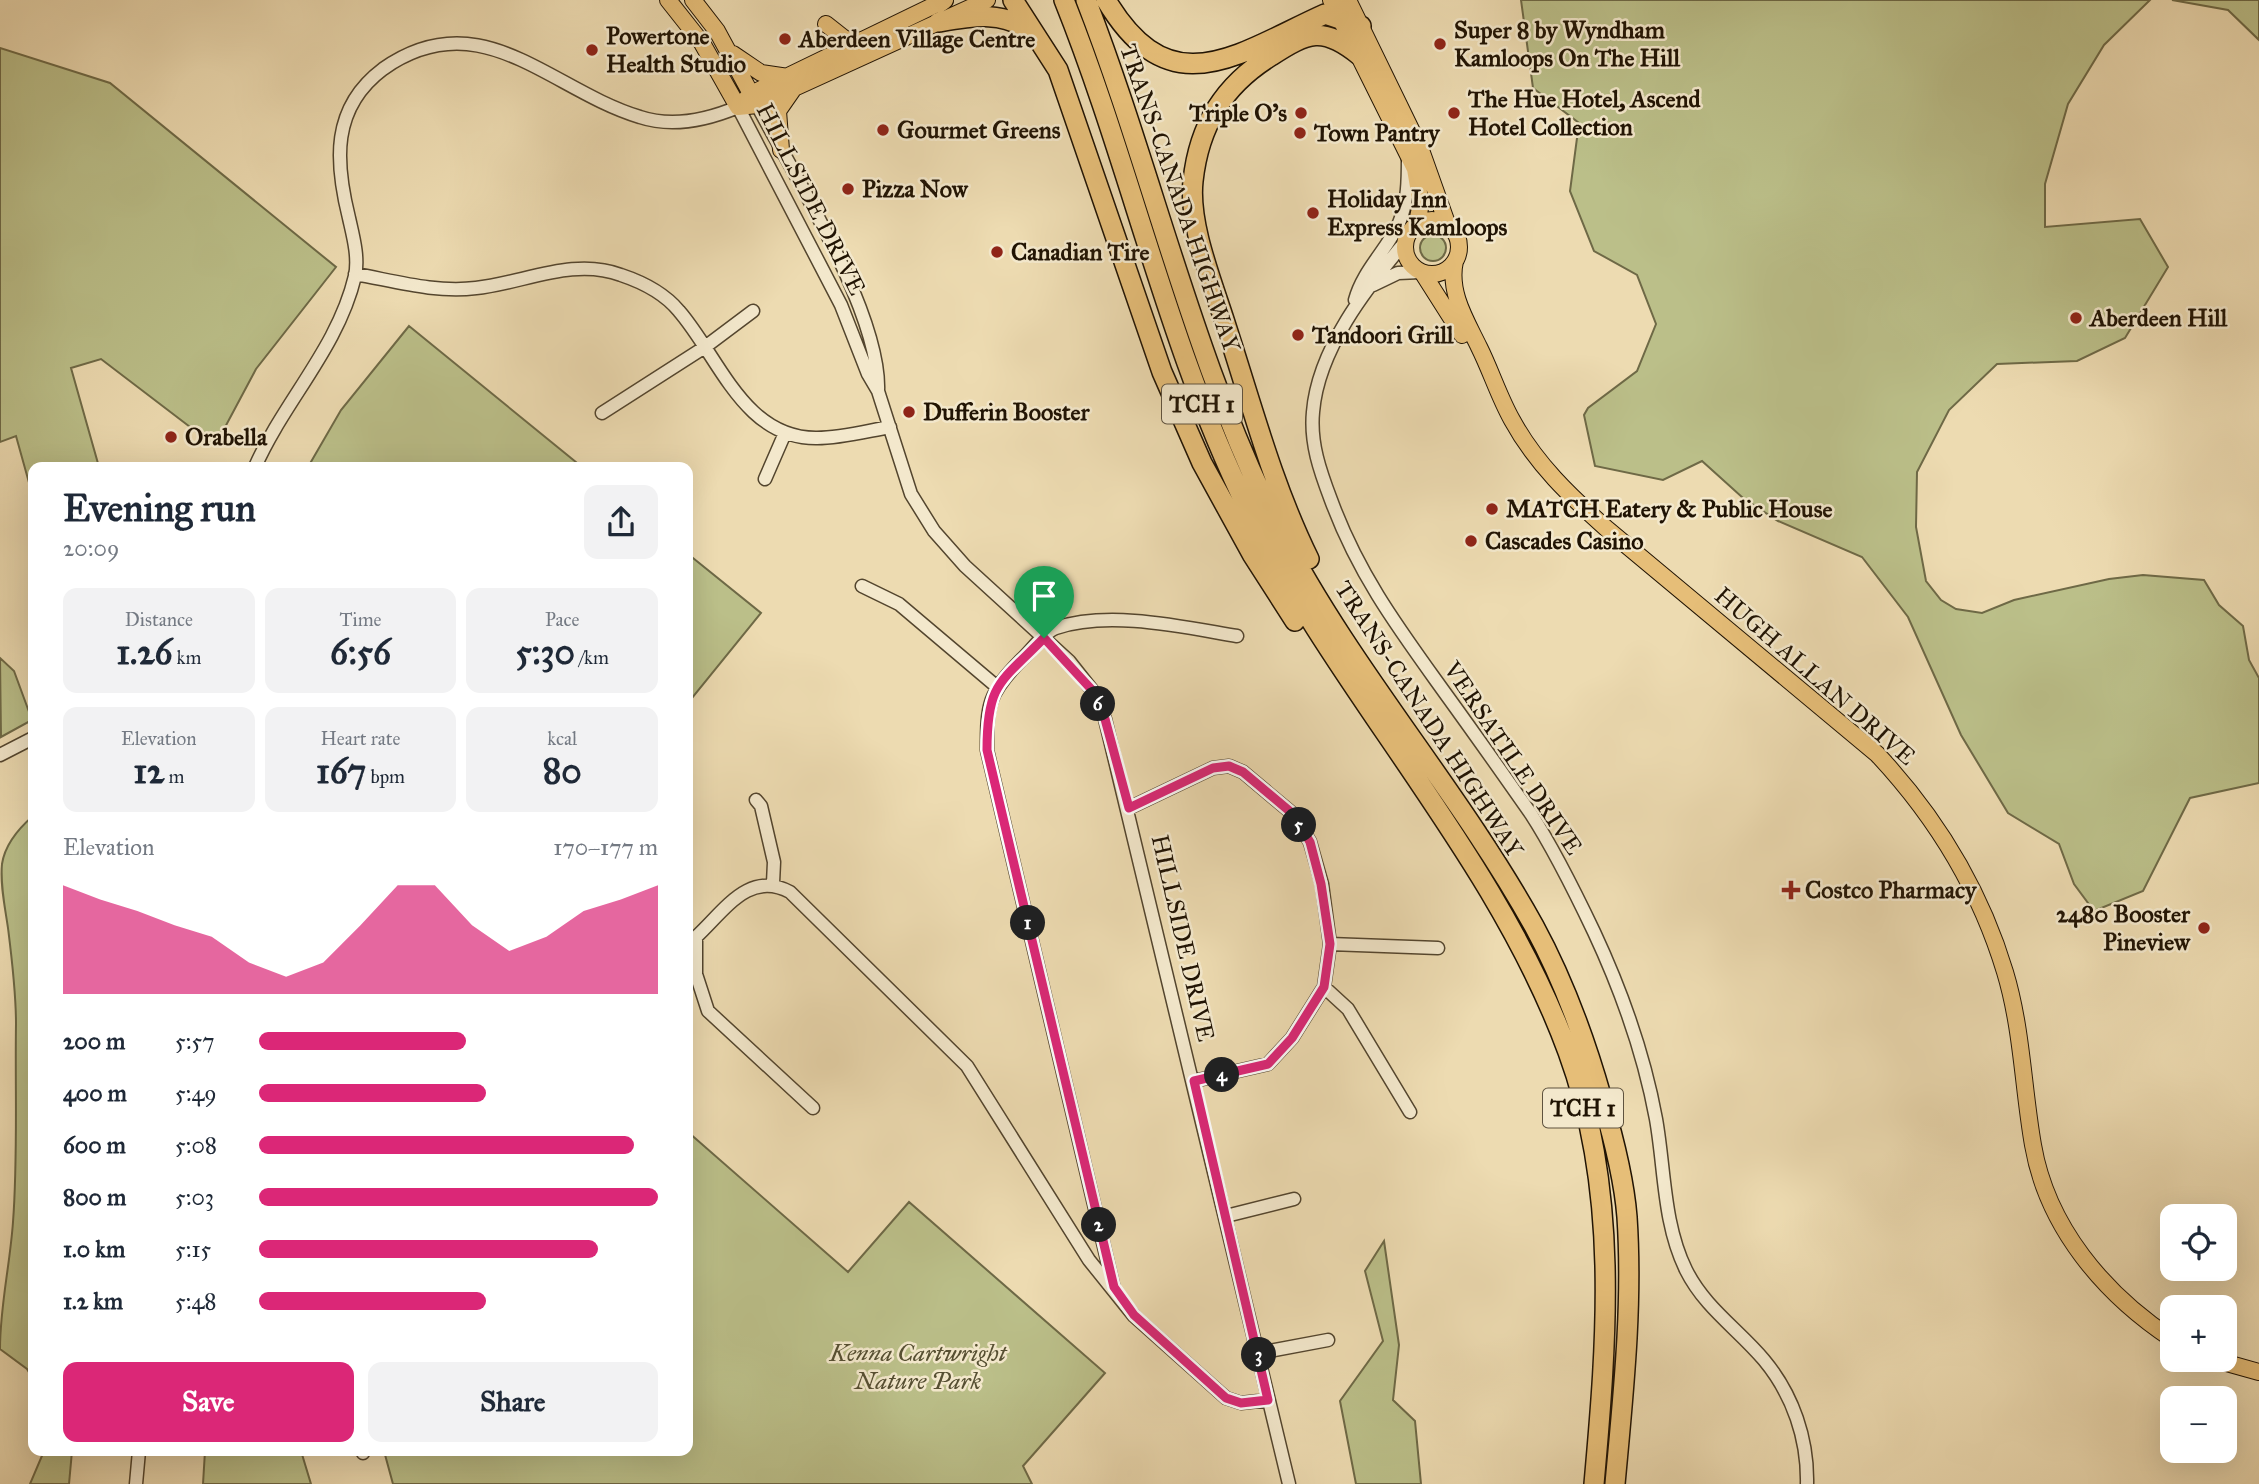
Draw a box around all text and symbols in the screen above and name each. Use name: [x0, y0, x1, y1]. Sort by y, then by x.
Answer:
place label: Super 8 by Wyndham Kamloops On The Hill: [1454, 15, 1680, 73]
place label: Powertone Health Studio: [606, 21, 746, 79]
place label: Aberdeen Village Centre: [797, 24, 1035, 54]
marker: Aberdeen Village Centre: [777, 31, 793, 47]
marker: Super 8 by Wyndham Kamloops On The Hill: [1432, 36, 1448, 52]
street label: TRANS-CANADA HIGHWAY: [1113, 40, 1247, 357]
marker: Powertone Health Studio: [584, 42, 600, 58]
place label: The Hue Hotel, Ascend Hotel Collection: [1467, 84, 1702, 142]
street label: HILLSIDE DRIVE: [750, 98, 872, 300]
place label: Triple O's: [1188, 98, 1287, 128]
marker: Triple O's: [1293, 105, 1309, 121]
marker: The Hue Hotel, Ascend Hotel Collection: [1446, 105, 1462, 121]
place label: Gourmet Greens: [897, 115, 1061, 145]
place label: Town Pantry: [1313, 118, 1441, 148]
marker: Gourmet Greens: [875, 122, 891, 138]
marker: Town Pantry: [1292, 125, 1308, 141]
place label: Pizza Now: [862, 174, 969, 204]
marker: Pizza Now: [840, 181, 856, 197]
place label: Holiday Inn Express Kamloops: [1327, 184, 1508, 242]
marker: Holiday Inn Express Kamloops: [1305, 205, 1321, 221]
place label: Canadian Tire: [1011, 237, 1149, 267]
marker: Canadian Tire: [989, 244, 1005, 260]
place label: Aberdeen Hill: [2088, 303, 2228, 333]
marker: Aberdeen Hill: [2068, 310, 2084, 326]
place label: Tandoori Grill: [1311, 320, 1454, 350]
marker: Tandoori Grill: [1290, 327, 1306, 343]
road number: TCH 1: [1162, 384, 1242, 424]
place label: Dufferin Booster: [923, 397, 1090, 427]
marker: Dufferin Booster: [901, 404, 917, 420]
place label: Orabella: [185, 422, 268, 452]
marker: Orabella: [163, 429, 179, 445]
text: Evening run: [63, 485, 256, 531]
button: share: [584, 485, 658, 559]
place label: MATCH Eatery & Public House: [1506, 494, 1832, 524]
marker: MATCH Eatery & Public House: [1484, 501, 1500, 517]
place label: Cascades Casino: [1485, 526, 1644, 556]
marker: Cascades Casino: [1463, 533, 1479, 549]
text: 20:09: [63, 534, 119, 562]
pin: [1014, 566, 1074, 638]
street label: TRANS-CANADA HIGHWAY: [1328, 575, 1530, 864]
icon: arrive: [1025, 577, 1063, 615]
street label: HUGH ALLAN DRIVE: [1708, 580, 1922, 772]
text: Distance: [125, 608, 193, 631]
text: Time: [339, 608, 382, 631]
text: Pace: [545, 608, 579, 631]
text: 1.26: [116, 631, 173, 674]
text: 6:56: [330, 631, 391, 674]
text: 5:30: [515, 631, 575, 674]
text: km: [173, 646, 201, 669]
text: /km: [575, 646, 609, 669]
street label: VERSATILE DRIVE: [1437, 655, 1589, 860]
pin: 6: [1080, 686, 1116, 722]
text: 6: [1093, 692, 1102, 715]
text: Elevation: [121, 727, 197, 750]
text: Heart rate: [321, 727, 400, 750]
text: kcal: [547, 727, 577, 750]
text: 12: [133, 750, 164, 793]
text: 167: [316, 750, 366, 793]
text: 80: [543, 750, 582, 793]
text: m: [164, 765, 184, 788]
text: bpm: [366, 765, 405, 788]
pin: 5: [1282, 808, 1316, 842]
text: 5: [1294, 813, 1303, 836]
street label: HILLSIDE DRIVE: [1145, 832, 1221, 1044]
text: Elevation: [63, 833, 154, 861]
text: 170–177 m: [553, 833, 658, 861]
place label: Costco Pharmacy: [1805, 875, 1978, 905]
marker: Costco Pharmacy: [1783, 882, 1799, 898]
place label: 2480 Booster Pineview: [2056, 899, 2191, 957]
pin: 1: [1010, 906, 1046, 940]
text: 1: [1024, 911, 1031, 934]
marker: 2480 Booster Pineview: [2196, 920, 2212, 936]
text: 200 m: [63, 1027, 125, 1055]
text: 5:57: [175, 1027, 214, 1055]
pin: 4: [1204, 1058, 1240, 1092]
text: 4: [1216, 1063, 1227, 1086]
text: 400 m: [63, 1079, 127, 1107]
text: 5:49: [175, 1079, 217, 1107]
road number: TCH 1: [1543, 1088, 1623, 1128]
text: 600 m: [63, 1131, 126, 1159]
text: 5:08: [175, 1131, 217, 1159]
text: 800 m: [63, 1183, 126, 1211]
text: 5:03: [175, 1183, 214, 1211]
map controls: [2160, 1204, 2237, 1463]
button: locate: [2160, 1204, 2237, 1281]
pin: 2: [1082, 1208, 1116, 1242]
text: 2: [1094, 1213, 1103, 1236]
text: 1.0 km: [63, 1235, 125, 1263]
text: 5:15: [175, 1235, 211, 1263]
text: 1.2 km: [63, 1287, 123, 1315]
text: 5:48: [175, 1287, 217, 1315]
button: +: [2160, 1295, 2237, 1372]
park label: Kenna Cartwright Nature Park: [829, 1338, 1008, 1396]
pin: 3: [1242, 1338, 1276, 1372]
text: 3: [1255, 1343, 1262, 1366]
button: Save: [63, 1362, 354, 1442]
button: Share: [368, 1362, 658, 1442]
button: −: [2160, 1386, 2237, 1463]

